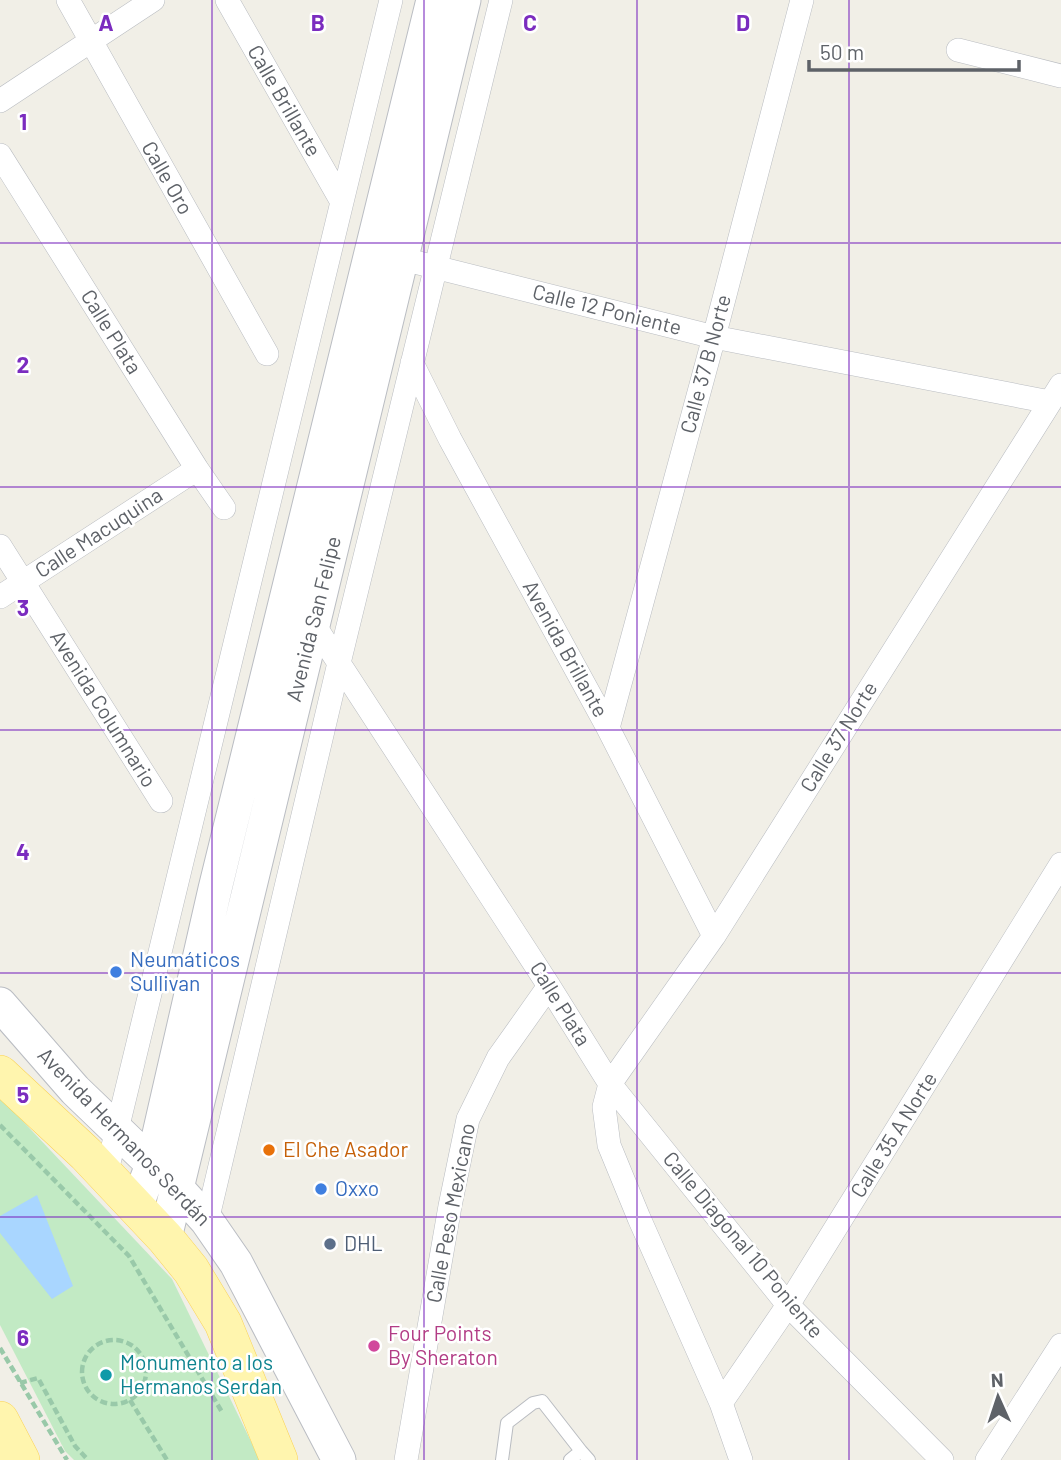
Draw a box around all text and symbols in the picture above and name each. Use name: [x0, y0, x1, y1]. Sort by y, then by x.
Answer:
text: A: [98, 8, 114, 36]
text: B: [311, 8, 325, 36]
text: C: [523, 8, 537, 36]
text: D: [736, 8, 750, 36]
scale bar: [809, 28, 1019, 72]
text: 50 m: [820, 39, 864, 64]
street label: Calle Brillante: [243, 40, 327, 161]
text: 1: [19, 107, 27, 135]
street label: Calle Oro: [137, 136, 199, 218]
street label: Calle 12 Poniente: [530, 278, 684, 339]
street label: Calle Plata: [77, 284, 148, 378]
street label: Calle 37 B Norte: [674, 291, 735, 436]
text: 2: [17, 350, 29, 378]
street label: Calle Macuquina: [30, 481, 166, 582]
street label: Avenida San Felipe: [280, 533, 345, 704]
street label: Avenida Brillante: [518, 576, 614, 721]
text: 3: [17, 593, 29, 621]
street label: Avenida Columnario: [46, 625, 163, 791]
street label: Calle 37 Norte: [794, 676, 882, 796]
text: 4: [16, 837, 30, 865]
place label: Neumáticos Sullivan: [130, 946, 240, 995]
street label: Calle Plata: [526, 956, 597, 1050]
marker: Neumáticos Sullivan: [108, 964, 124, 980]
street label: Avenida Hermanos Serdán: [33, 1042, 217, 1230]
street label: Calle 35 A Norte: [844, 1067, 941, 1202]
text: 5: [17, 1080, 29, 1108]
street label: Calle Peso Mexicano: [420, 1121, 479, 1305]
place label: El Che Asador: [283, 1136, 409, 1161]
marker: El Che Asador: [261, 1142, 277, 1158]
street label: Calle Diagonal 10 Poniente: [659, 1146, 830, 1342]
place label: Oxxo: [335, 1175, 379, 1200]
marker: Oxxo: [313, 1181, 329, 1197]
place label: DHL: [344, 1230, 383, 1255]
marker: DHL: [322, 1236, 338, 1252]
place label: Four Points By Sheraton: [388, 1320, 498, 1369]
text: 6: [17, 1323, 29, 1351]
marker: Four Points By Sheraton: [366, 1338, 382, 1354]
place label: Monumento a los Hermanos Serdan: [120, 1349, 282, 1398]
north arrow: [963, 1362, 1033, 1432]
marker: Monumento a los Hermanos Serdan: [98, 1367, 114, 1383]
text: N: [990, 1368, 1004, 1391]

